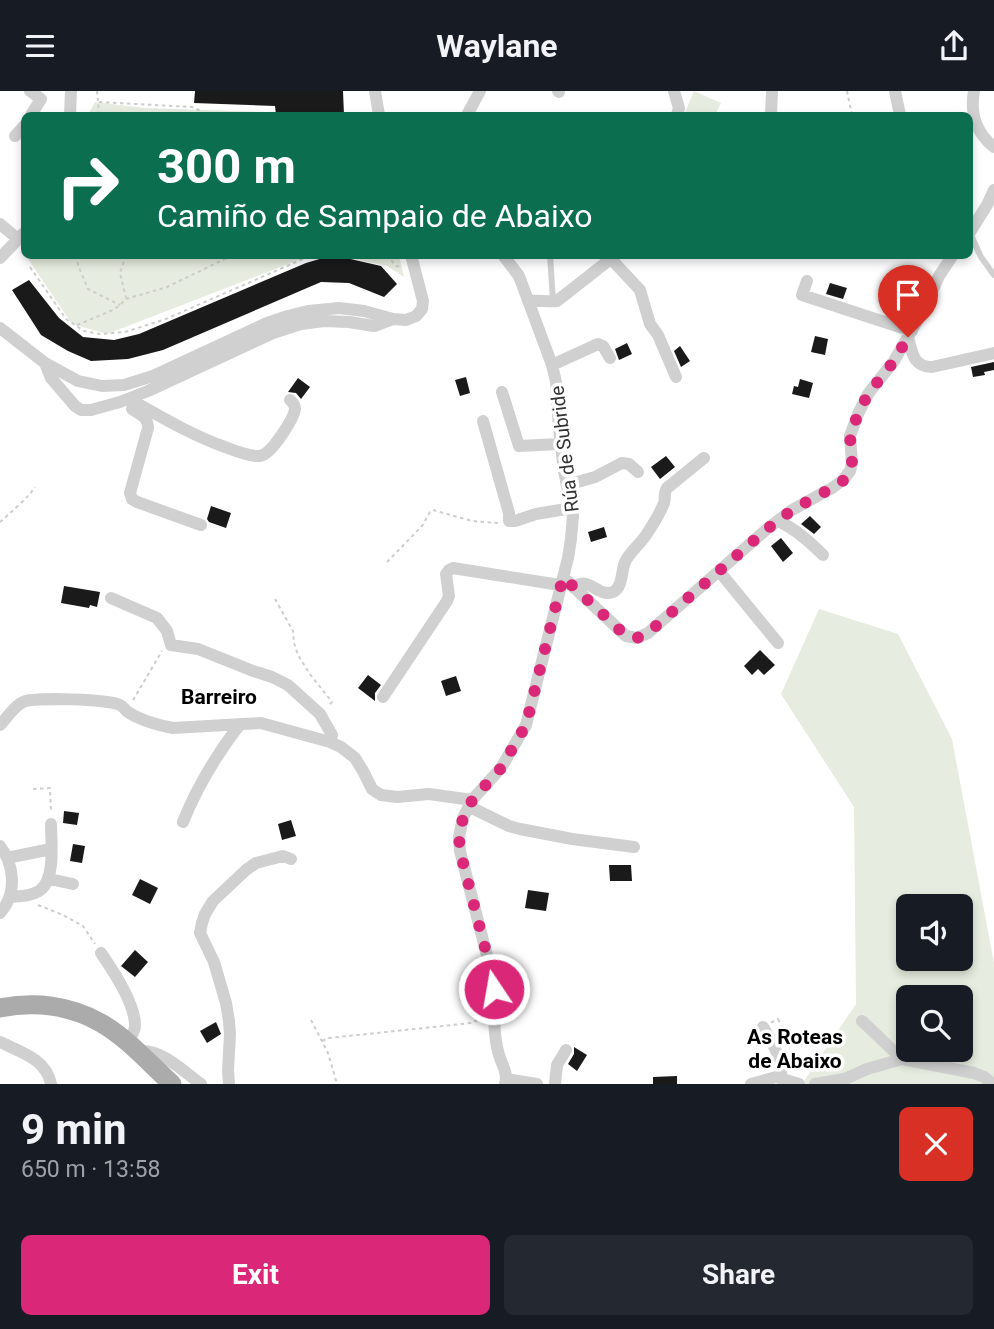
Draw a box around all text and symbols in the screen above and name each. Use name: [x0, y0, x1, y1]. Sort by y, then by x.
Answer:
icon: menu: [21, 27, 59, 65]
text: Waylane: [436, 27, 558, 65]
icon: share: [935, 27, 973, 65]
text: 300 m: [157, 138, 296, 195]
icon: right: [42, 140, 133, 231]
text: Camiño de Sampaio de Abaixo: [157, 197, 593, 235]
pin: [878, 265, 938, 337]
icon: arrive: [889, 276, 927, 314]
street label: Rúa de Subride: [545, 385, 584, 513]
district label: Barreiro: [181, 685, 257, 709]
map controls: [896, 894, 973, 1062]
button: sound: [896, 894, 973, 971]
position arrow: [457, 952, 531, 1026]
button: search: [896, 985, 973, 1062]
district label: As Roteas de Abaixo: [747, 1025, 843, 1073]
text: 9 min: [21, 1105, 127, 1154]
button: close: [899, 1107, 973, 1181]
text: 650 m · 13:58: [21, 1156, 160, 1183]
button: Exit: [21, 1235, 490, 1315]
button: Share: [504, 1235, 973, 1315]

